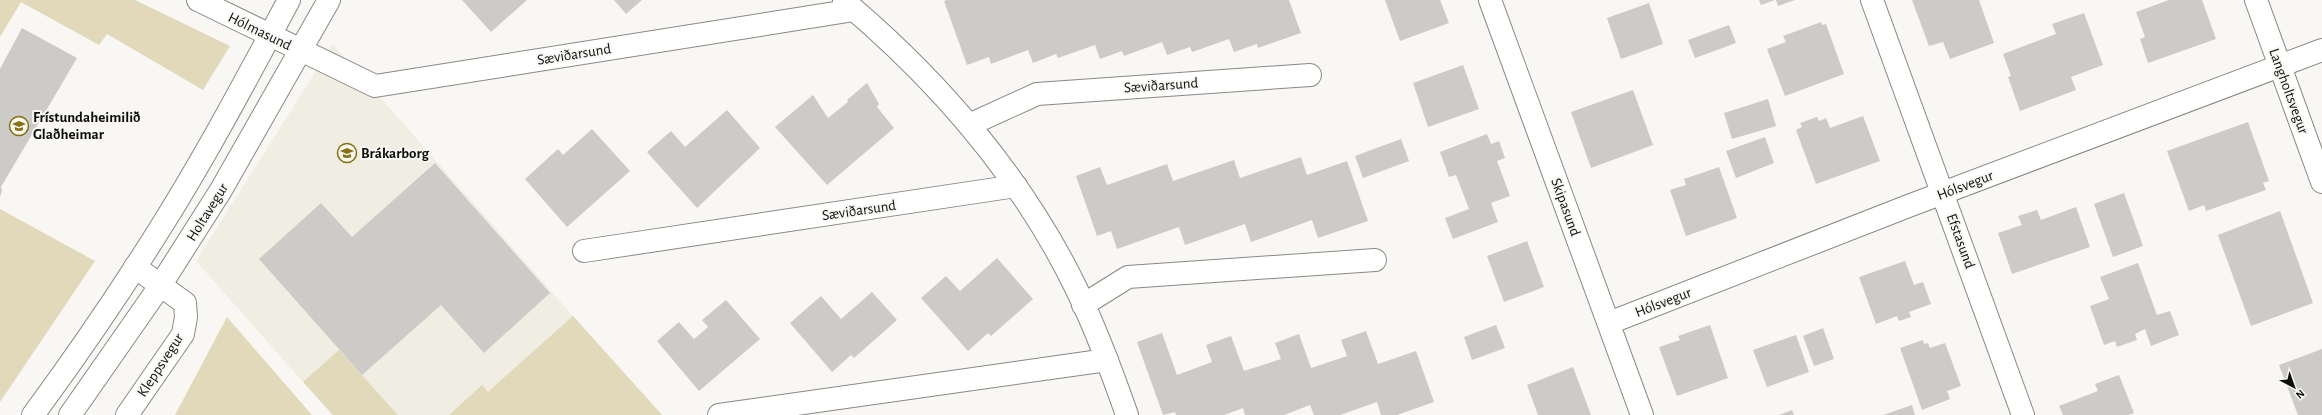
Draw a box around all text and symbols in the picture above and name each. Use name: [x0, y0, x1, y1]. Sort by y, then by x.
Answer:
street label: Hólmasund: [226, 10, 294, 53]
street label: Sæviðarsund: [536, 41, 612, 68]
street label: Langholtsvegur: [2266, 46, 2311, 136]
street label: Sæviðarsund: [1123, 75, 1199, 96]
place label: Frístundaheimilið Glaðheimar: [33, 110, 141, 142]
school or university icon: Frístundaheimilið Glaðheimar: [8, 115, 30, 137]
school or university icon: Brákarborg: [336, 142, 358, 164]
place label: Brákarborg: [361, 146, 430, 161]
street label: Hólsvegur: [1935, 168, 1996, 203]
street label: Skipasund: [1548, 176, 1583, 238]
street label: Holtavegur: [184, 181, 231, 244]
street label: Sæviðarsund: [821, 198, 897, 223]
street label: Efstasund: [1944, 212, 1977, 271]
street label: Hólsvegur: [1633, 285, 1694, 320]
street label: Kleppsvegur: [134, 331, 186, 400]
north arrow: [2274, 367, 2314, 407]
text: N: [2294, 388, 2307, 401]

